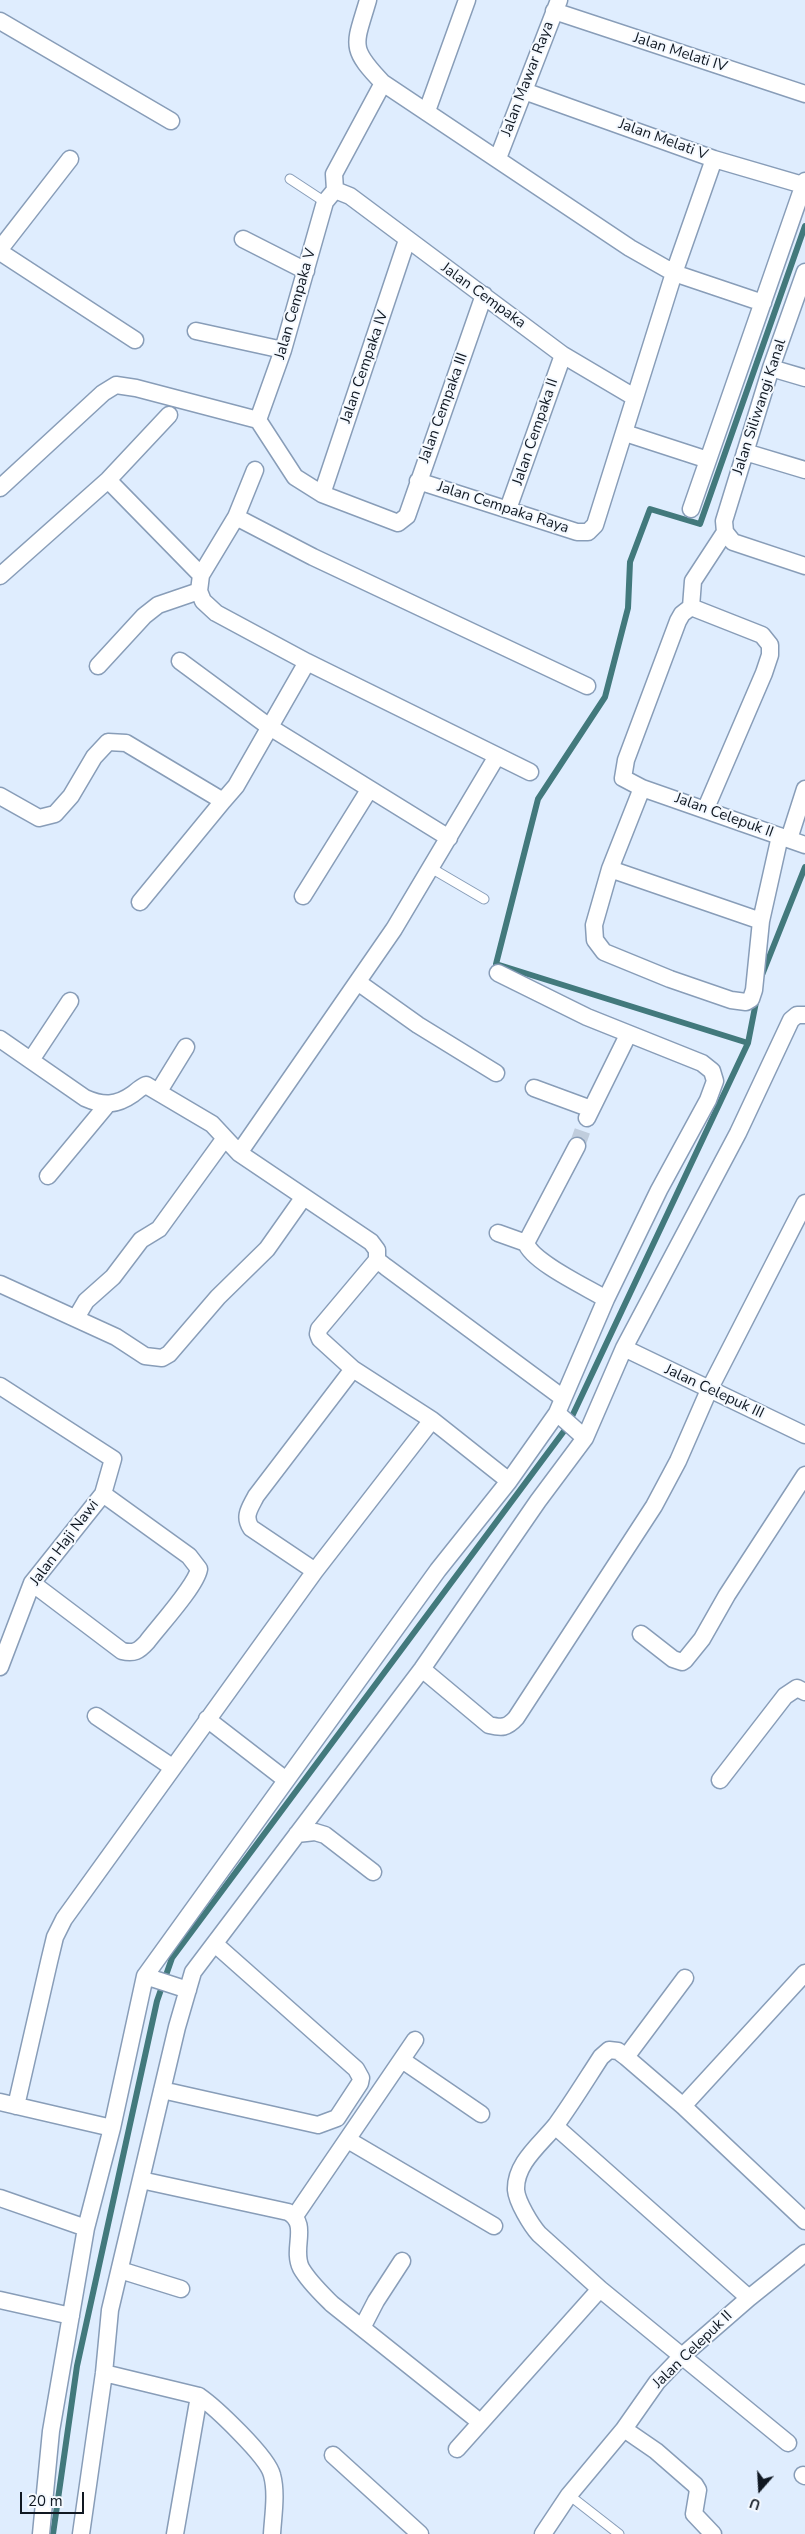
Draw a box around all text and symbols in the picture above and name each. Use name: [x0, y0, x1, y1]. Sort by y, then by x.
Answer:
street label: Jalan Mawar Raya: [498, 19, 558, 139]
street label: Jalan Melati IV: [631, 29, 729, 77]
street label: Jalan Melati V: [616, 116, 710, 164]
street label: Jalan Cempaka V: [272, 247, 320, 361]
street label: Jalan Cempaka: [437, 259, 529, 333]
street label: Jalan Cempaka IV: [337, 308, 393, 426]
street label: Jalan Siliwangi Kanal: [730, 337, 790, 477]
street label: Jalan Cempaka III: [416, 351, 472, 465]
street label: Jalan Cempaka II: [509, 376, 563, 488]
street label: Jalan Cempaka Raya: [435, 478, 571, 538]
street label: Jalan Celepuk II: [672, 790, 776, 842]
street label: Jalan Celepuk III: [661, 1361, 767, 1423]
street label: Jalan Haji Nawi: [27, 1496, 103, 1590]
street label: Jalan Celepuk II: [649, 2308, 737, 2392]
north arrow: [735, 2464, 785, 2514]
scale bar: [22, 2482, 86, 2514]
text: 20 m: [28, 2491, 63, 2511]
text: U: [747, 2493, 763, 2514]

